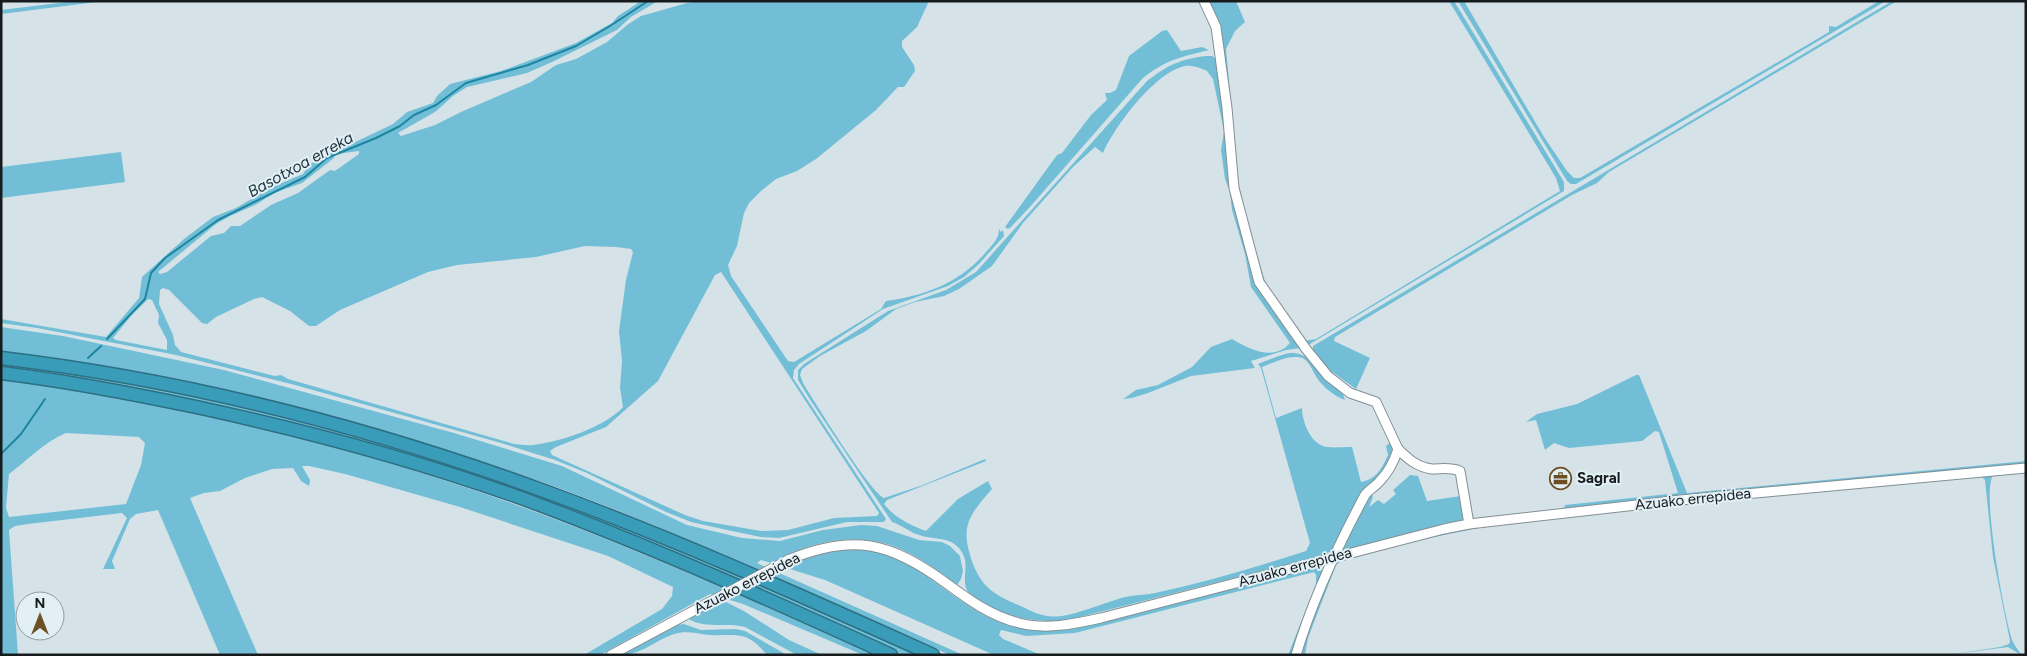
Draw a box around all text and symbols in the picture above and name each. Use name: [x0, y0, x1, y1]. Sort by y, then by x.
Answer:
water label: Basotxoa erreka: [244, 128, 356, 201]
office icon: Sagral: [1549, 466, 1573, 490]
place label: Sagral: [1577, 469, 1621, 487]
street label: Azuako errepidea: [1634, 484, 1752, 514]
street label: Azuako errepidea: [1236, 543, 1354, 591]
street label: Azuako errepidea: [691, 549, 803, 617]
north arrow: [15, 591, 65, 641]
text: N: [35, 595, 45, 612]

